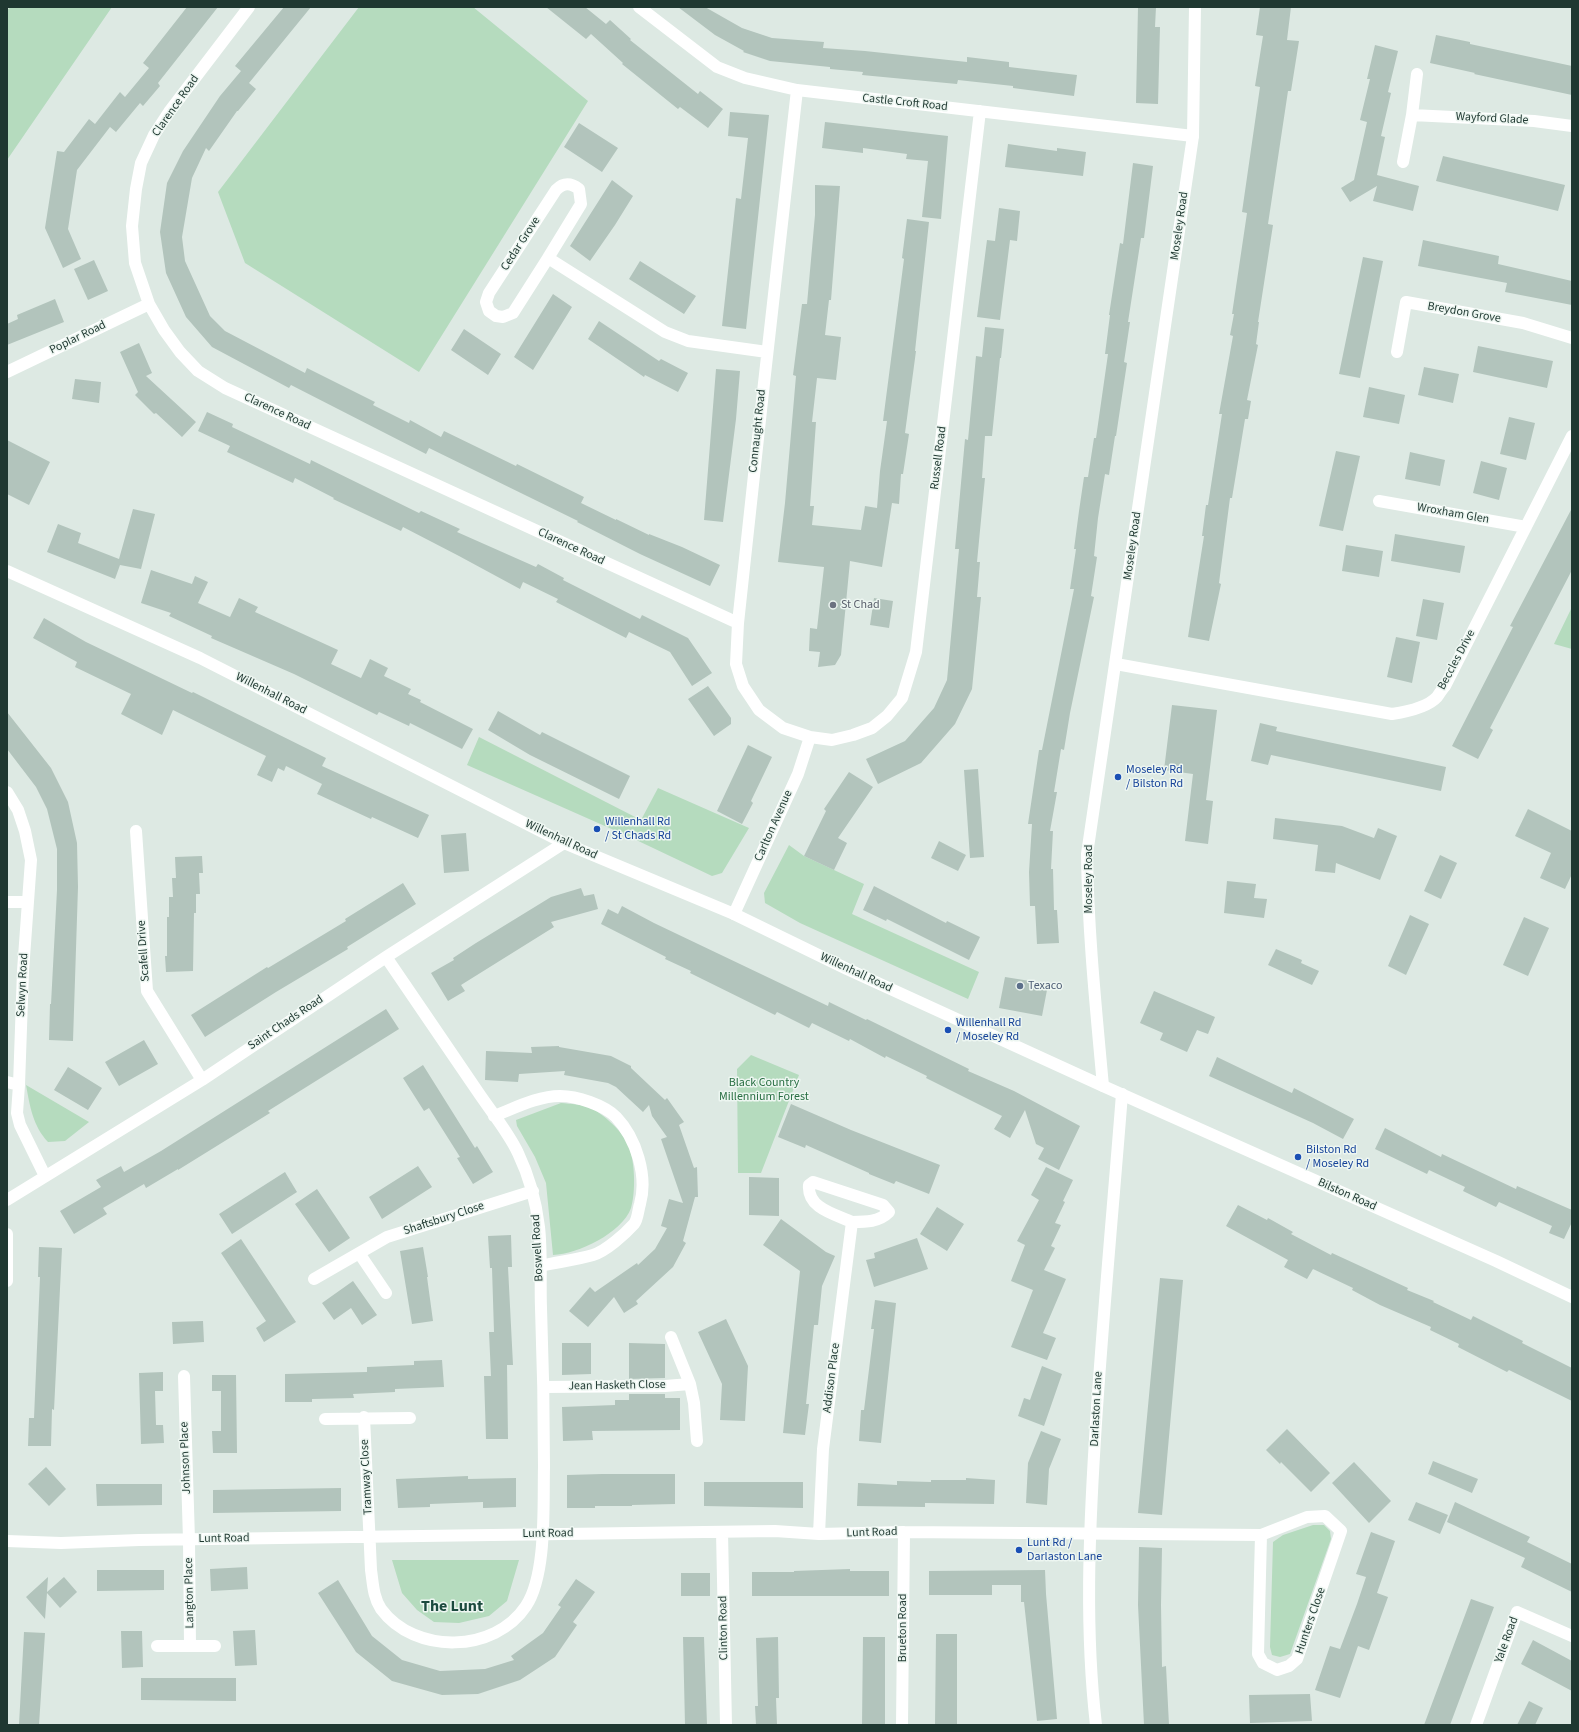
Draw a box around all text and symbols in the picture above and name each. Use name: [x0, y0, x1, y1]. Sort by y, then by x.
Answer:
street label: Clarence Road: [149, 72, 203, 140]
street label: Castle Croft Road: [862, 91, 948, 115]
street label: Wayford Glade: [1455, 110, 1529, 128]
street label: Moseley Road: [1168, 191, 1192, 261]
street label: Cedar Grove: [498, 214, 544, 274]
street label: Breydon Grove: [1426, 299, 1502, 327]
street label: Poplar Road: [47, 318, 109, 358]
street label: Connaught Road: [746, 389, 770, 473]
street label: Clarence Road: [241, 390, 313, 434]
street label: Russell Road: [928, 426, 950, 490]
street label: Wroxham Glen: [1416, 501, 1490, 527]
street label: Moseley Road: [1121, 511, 1145, 581]
street label: Clarence Road: [535, 525, 607, 569]
place label: St Chad: [841, 598, 880, 612]
marker: St Chad: [828, 600, 838, 610]
street label: Beccles Drive: [1435, 627, 1479, 693]
street label: Willenhall Road: [233, 670, 309, 718]
place label: Moseley Rd / Bilston Rd: [1126, 763, 1183, 791]
marker: Moseley Rd / Bilston Rd: [1113, 772, 1123, 782]
street label: Carlton Avenue: [752, 788, 796, 864]
place label: Willenhall Rd / St Chads Rd: [605, 815, 671, 843]
street label: Willenhall Road: [523, 817, 599, 863]
marker: Willenhall Rd / St Chads Rd: [592, 824, 602, 834]
street label: Moseley Road: [1082, 844, 1096, 914]
street label: Scafell Drive: [135, 920, 153, 982]
street label: Willenhall Road: [818, 950, 894, 996]
street label: Selwyn Road: [14, 952, 32, 1018]
place label: Texaco: [1028, 979, 1063, 993]
marker: Texaco: [1015, 981, 1025, 991]
street label: Saint Chads Road: [246, 993, 326, 1053]
place label: Willenhall Rd / Moseley Rd: [956, 1016, 1021, 1044]
marker: Willenhall Rd / Moseley Rd: [943, 1025, 953, 1035]
park label: Black Country Millennium Forest: [719, 1076, 809, 1104]
place label: Bilston Rd / Moseley Rd: [1306, 1143, 1369, 1171]
marker: Bilston Rd / Moseley Rd: [1293, 1152, 1303, 1162]
street label: Bilston Road: [1315, 1176, 1379, 1214]
street label: Shaftsbury Close: [402, 1199, 486, 1239]
street label: Boswell Road: [529, 1214, 547, 1282]
street label: Addison Place: [821, 1342, 843, 1414]
street label: Darlaston Lane: [1088, 1371, 1106, 1447]
street label: Jean Hasketh Close: [568, 1378, 666, 1394]
street label: Johnson Place: [178, 1421, 194, 1495]
street label: Tramway Close: [358, 1439, 376, 1515]
street label: Lunt Road: [846, 1525, 898, 1541]
street label: Lunt Road: [522, 1526, 574, 1542]
street label: Lunt Road: [198, 1531, 250, 1547]
place label: Lunt Rd / Darlaston Lane: [1027, 1536, 1102, 1564]
marker: Lunt Rd / Darlaston Lane: [1014, 1545, 1024, 1555]
street label: Langton Place: [182, 1557, 198, 1629]
street label: Hunters Close: [1293, 1586, 1329, 1656]
street label: Brueton Road: [896, 1594, 910, 1662]
street label: Clinton Road: [716, 1596, 732, 1660]
district label: The Lunt: [421, 1597, 483, 1617]
street label: Yale Road: [1492, 1615, 1522, 1665]

